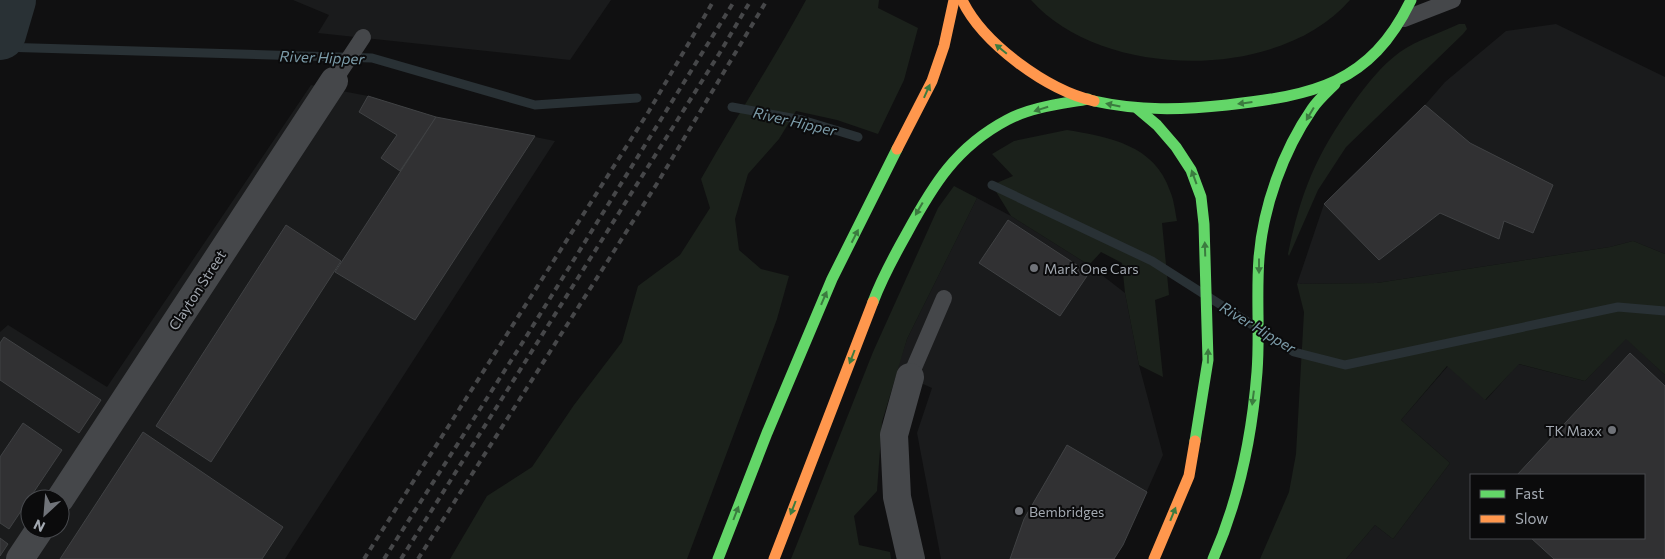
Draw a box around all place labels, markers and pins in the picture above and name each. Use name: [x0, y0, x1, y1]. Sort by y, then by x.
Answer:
place label: Mark One Cars: [1044, 260, 1139, 277]
marker: Mark One Cars: [1028, 262, 1040, 274]
place label: TK Maxx: [1545, 422, 1603, 439]
marker: TK Maxx: [1606, 424, 1618, 436]
place label: Bembridges: [1029, 503, 1104, 520]
marker: Bembridges: [1013, 505, 1025, 517]

